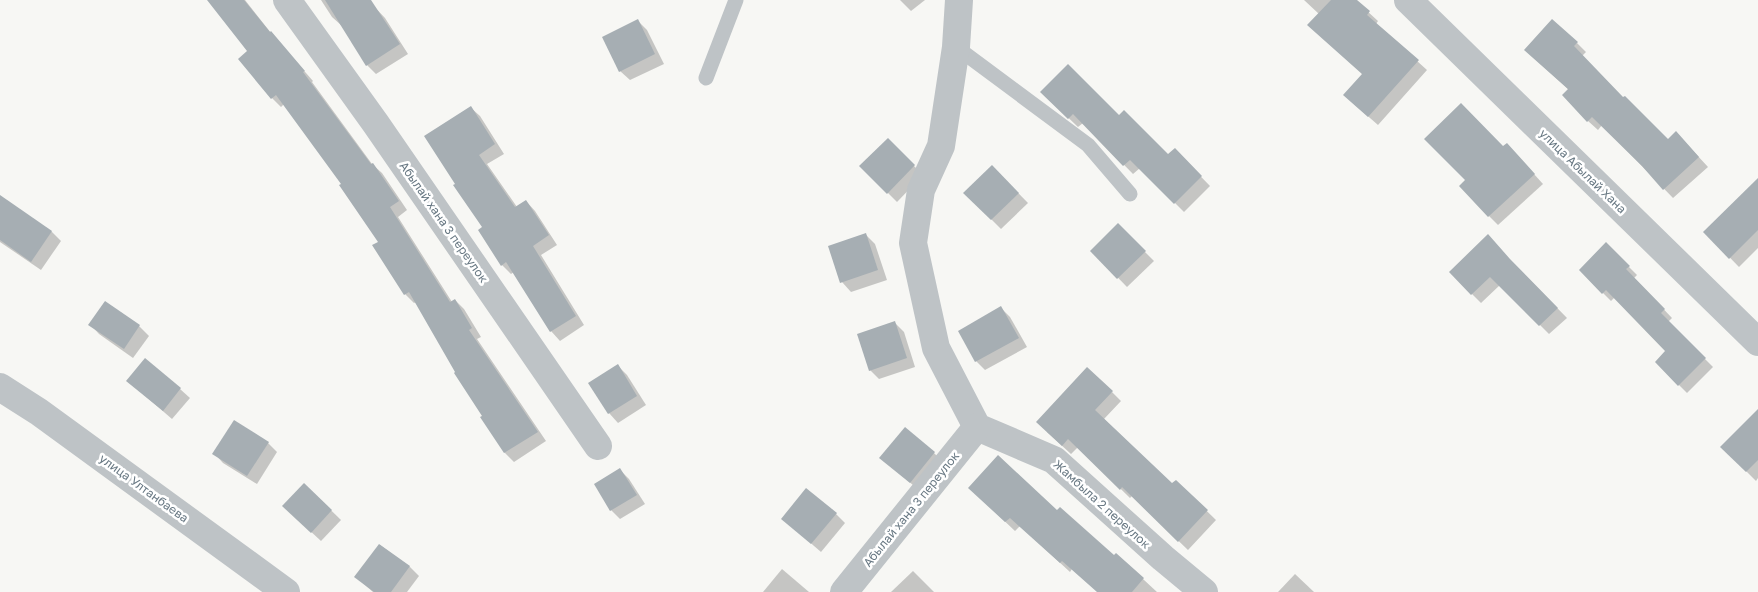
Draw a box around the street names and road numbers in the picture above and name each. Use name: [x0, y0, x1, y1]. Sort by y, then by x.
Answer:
street label: улица Абылай Хана: [1537, 126, 1629, 216]
street label: Абылай хана 3 переулок: [397, 159, 492, 285]
street label: Абылай хана 3 переулок: [860, 448, 962, 570]
street label: улица Ултанбаева: [97, 451, 191, 525]
street label: Жамбыла 2 переулок: [1050, 456, 1154, 552]

